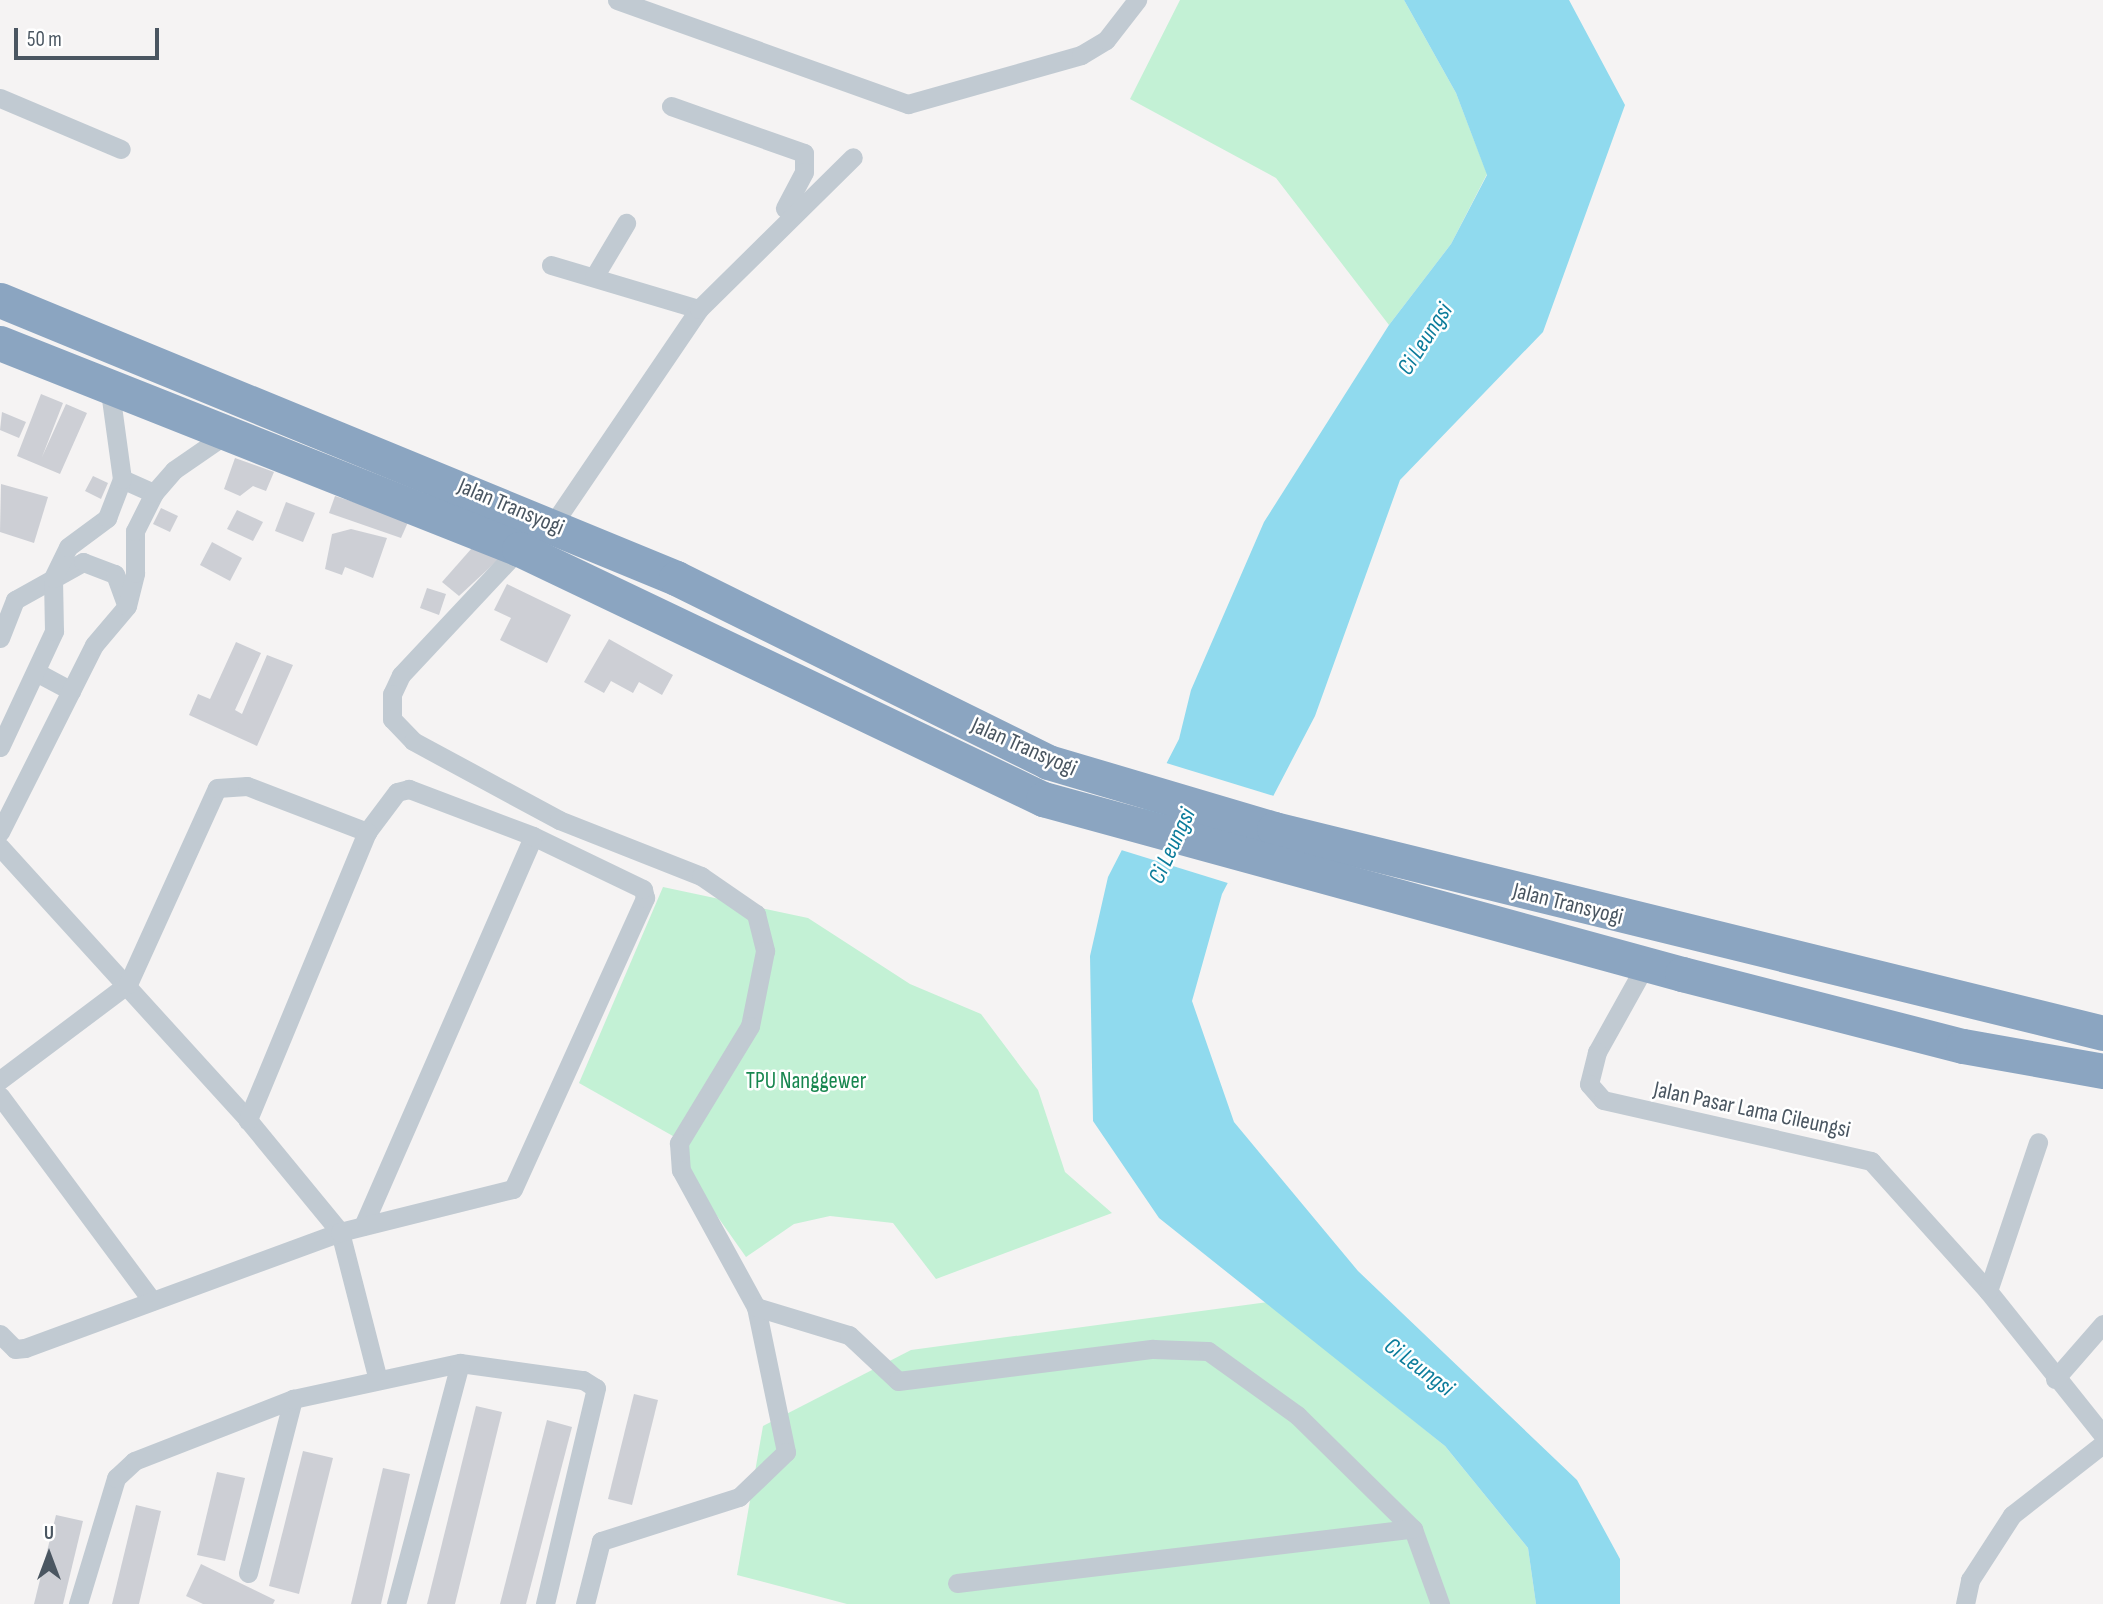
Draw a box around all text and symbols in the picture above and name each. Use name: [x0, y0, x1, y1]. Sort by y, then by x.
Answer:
scale bar: [18, 14, 163, 58]
text: 50 m: [27, 27, 62, 52]
water label: Ci Leungsi: [1391, 298, 1459, 380]
street label: Jalan Transyogi: [454, 472, 568, 542]
street label: Jalan Transyogi: [967, 711, 1081, 783]
water label: Ci Leungsi: [1142, 804, 1202, 888]
street label: Jalan Transyogi: [1510, 877, 1626, 931]
park label: TPU Nanggewer: [746, 1067, 866, 1095]
street label: Jalan Pasar Lama Cileungsi: [1651, 1076, 1853, 1144]
water label: Ci Leungsi: [1378, 1331, 1460, 1403]
north arrow: [14, 1520, 84, 1590]
text: U: [44, 1522, 54, 1545]

